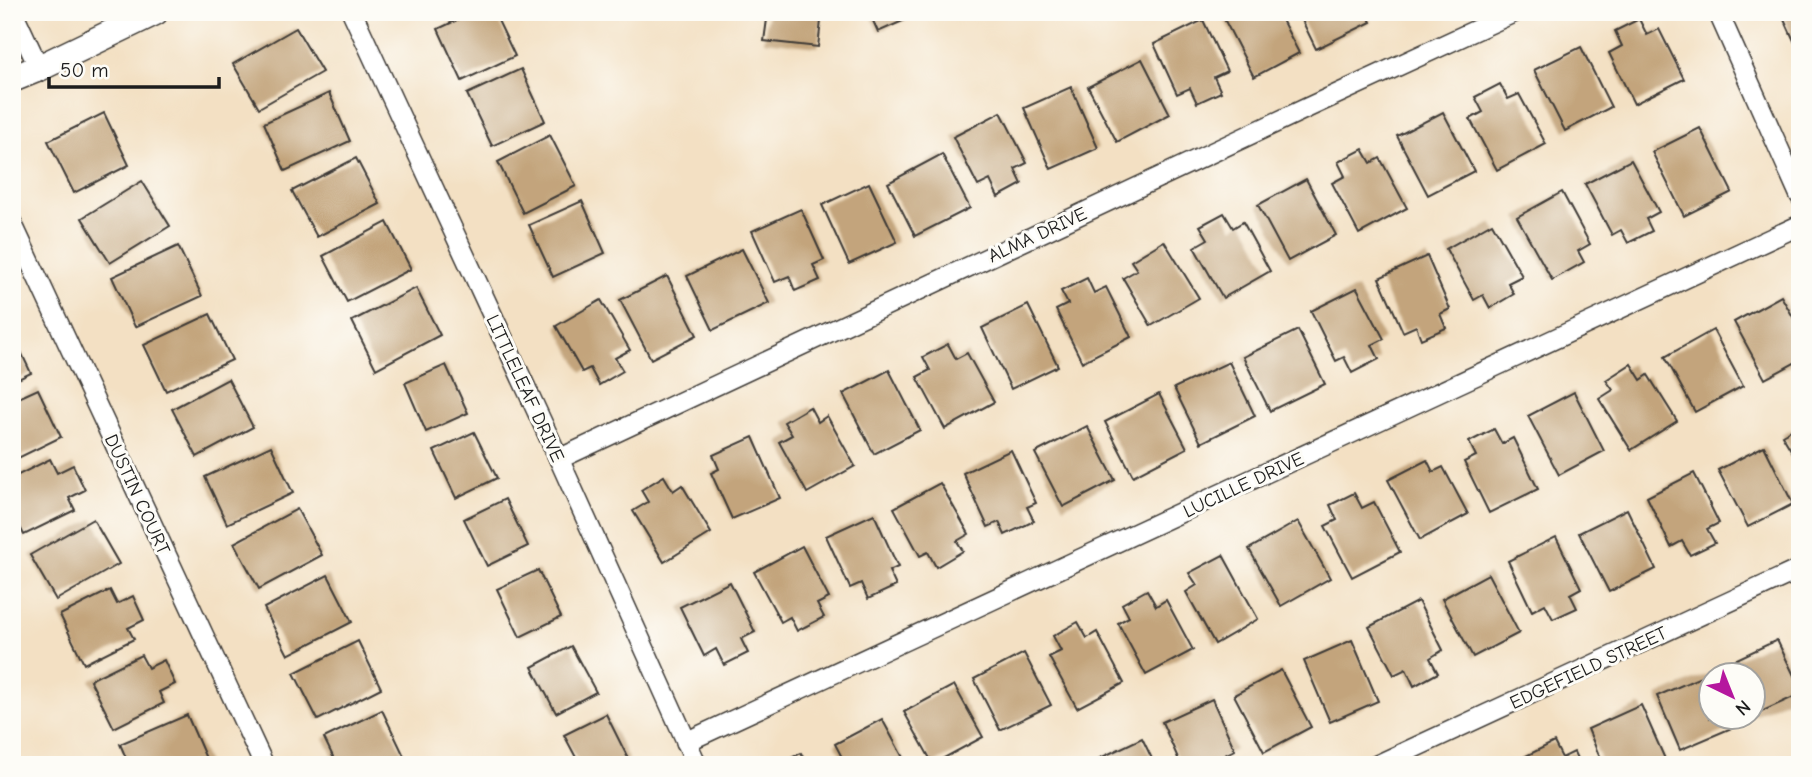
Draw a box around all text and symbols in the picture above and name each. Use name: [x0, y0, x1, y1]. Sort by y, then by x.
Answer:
scale bar: [49, 46, 219, 90]
text: 50 m: [60, 58, 109, 82]
street label: ALMA DRIVE: [985, 202, 1090, 267]
street label: LITTLELEAF DRIVE: [481, 311, 569, 465]
street label: DUSTIN COURT: [100, 431, 175, 558]
street label: LUCILLE DRIVE: [1180, 447, 1307, 522]
street label: EDGEFIELD STREET: [1506, 622, 1670, 714]
north arrow: [1696, 662, 1766, 732]
text: N: [1731, 695, 1755, 720]

